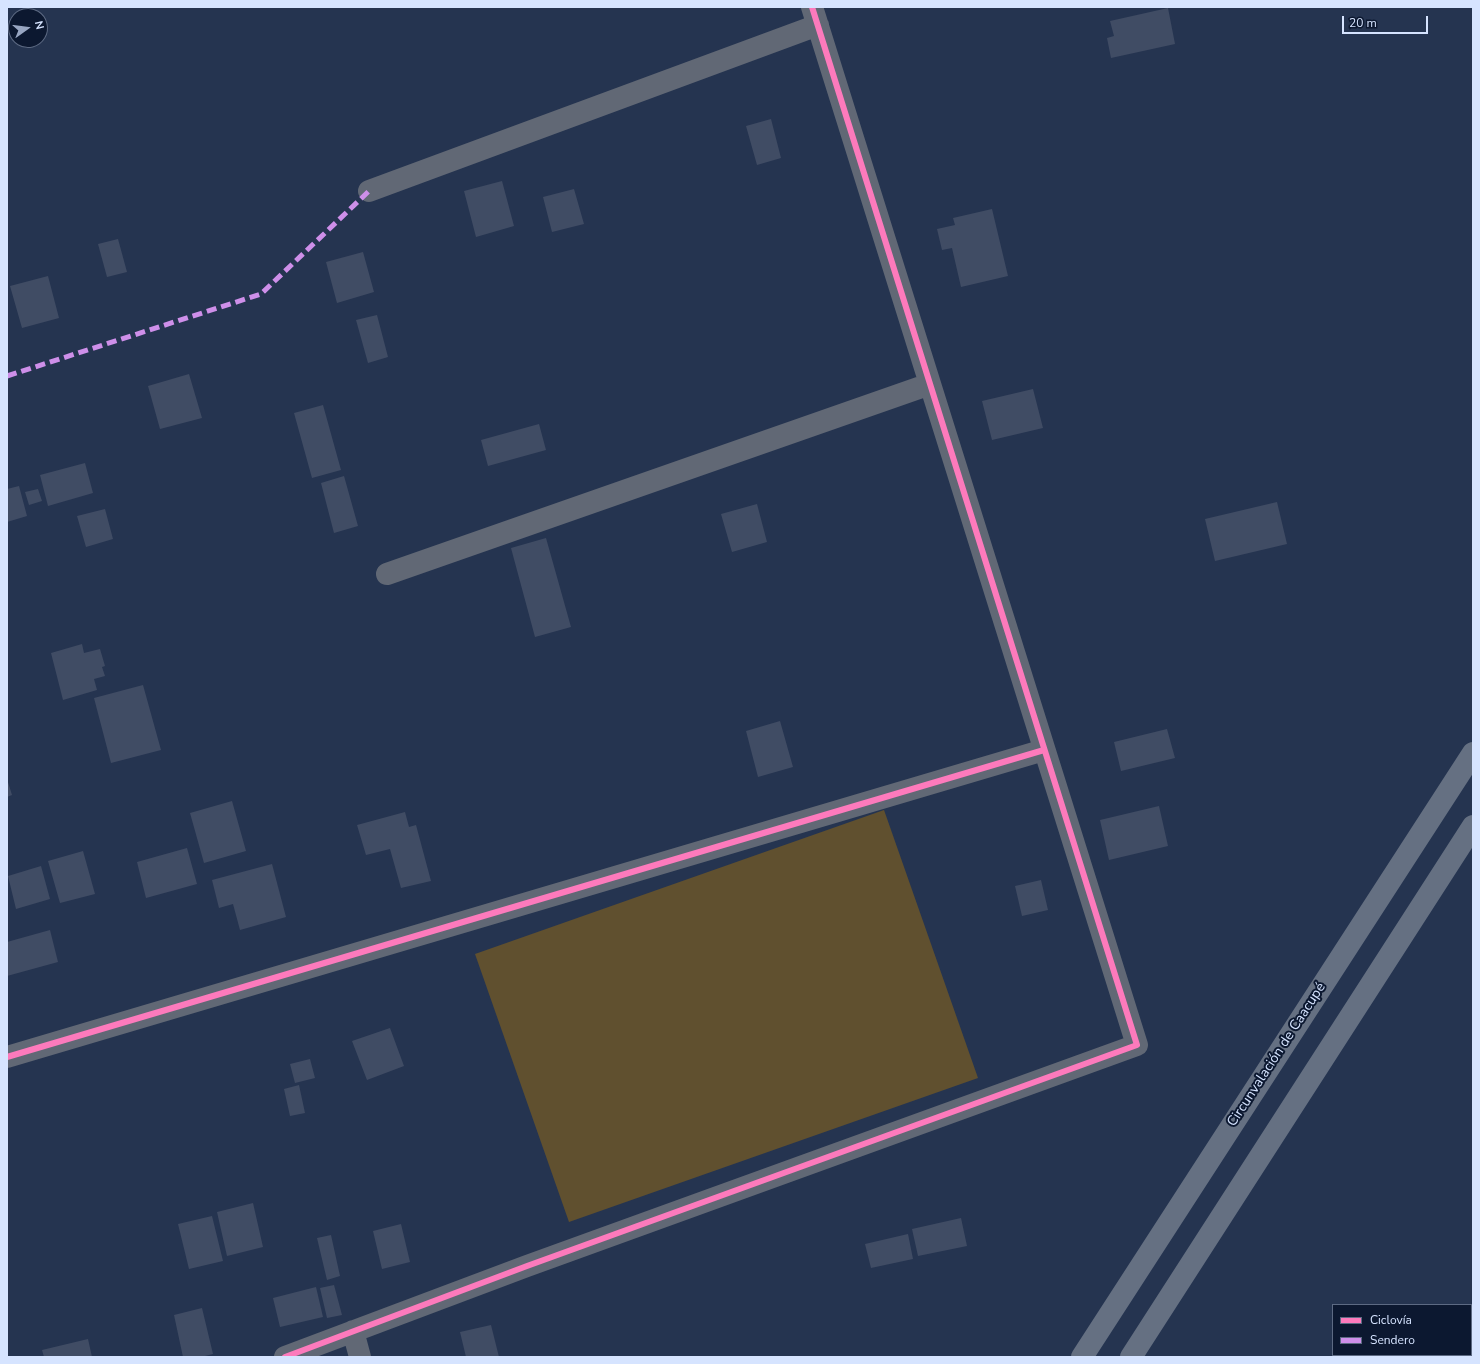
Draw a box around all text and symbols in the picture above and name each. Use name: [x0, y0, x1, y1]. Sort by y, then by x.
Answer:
north arrow: [8, 8, 48, 48]
scale bar: [1344, 8, 1430, 34]
text: 20 m: [1349, 15, 1377, 31]
text: N: [31, 19, 47, 31]
street label: Circunvalación de Caacupé: [1224, 980, 1330, 1130]
legend: [1332, 1304, 1472, 1356]
text: Ciclovía: [1370, 1312, 1412, 1328]
text: Sendero: [1370, 1332, 1415, 1348]

